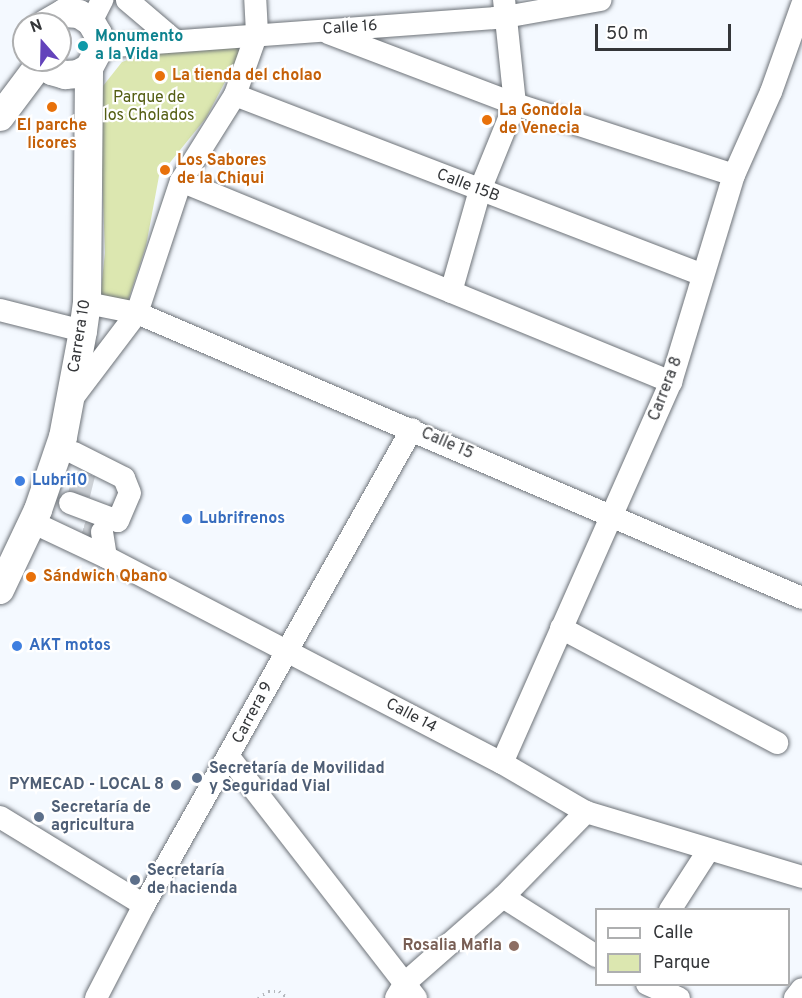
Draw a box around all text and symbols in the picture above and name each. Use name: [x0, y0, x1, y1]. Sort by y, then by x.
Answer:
north arrow: [12, 12, 72, 72]
scale bar: [598, 12, 734, 50]
text: N: [28, 16, 45, 38]
street label: Calle 16: [322, 17, 378, 39]
text: 50 m: [606, 23, 648, 46]
place label: Monumento a la Vida: [95, 27, 183, 65]
marker: Monumento a la Vida: [76, 39, 90, 53]
place label: La tienda del cholao: [172, 66, 322, 86]
marker: La tienda del cholao: [153, 69, 167, 83]
park label: Parque de los Cholados: [104, 88, 194, 126]
marker: El parche licores: [45, 100, 59, 114]
place label: La Gondola de Venecia: [499, 101, 582, 139]
marker: La Gondola de Venecia: [480, 113, 494, 127]
place label: El parche licores: [17, 116, 87, 154]
place label: Los Sabores de la Chiqui: [177, 151, 267, 189]
marker: Los Sabores de la Chiqui: [158, 163, 172, 177]
street label: Calle 15B: [434, 165, 502, 207]
street label: Carrera 10: [65, 298, 95, 374]
street label: Carrera 8: [645, 354, 687, 424]
street label: Calle 15: [418, 424, 476, 464]
place label: Lubri10: [32, 471, 88, 491]
marker: Lubri10: [13, 474, 27, 488]
place label: Lubrifrenos: [199, 509, 285, 529]
marker: Lubrifrenos: [180, 512, 194, 526]
place label: Sándwich Qbano: [43, 567, 168, 587]
marker: Sándwich Qbano: [24, 570, 38, 584]
place label: AKT motos: [29, 636, 111, 656]
marker: AKT motos: [10, 639, 24, 653]
street label: Carrera 9: [229, 679, 277, 747]
street label: Calle 14: [382, 695, 440, 737]
place label: Secretaría de Movilidad y Seguridad Vial: [209, 759, 385, 797]
marker: Secretaría de Movilidad y Seguridad Vial: [190, 771, 204, 785]
place label: PYMECAD - LOCAL 8: [9, 775, 164, 795]
marker: PYMECAD - LOCAL 8: [169, 778, 183, 792]
place label: Secretaría de agricultura: [51, 798, 151, 836]
marker: Secretaría de agricultura: [32, 810, 46, 824]
place label: Secretaría de hacienda: [147, 861, 237, 899]
marker: Secretaría de hacienda: [128, 873, 142, 887]
legend: [595, 908, 790, 986]
text: Calle: [653, 922, 693, 945]
place label: Rosalia Mafla: [403, 936, 502, 956]
marker: Rosalia Mafla: [507, 939, 521, 953]
text: Parque: [653, 952, 710, 975]

